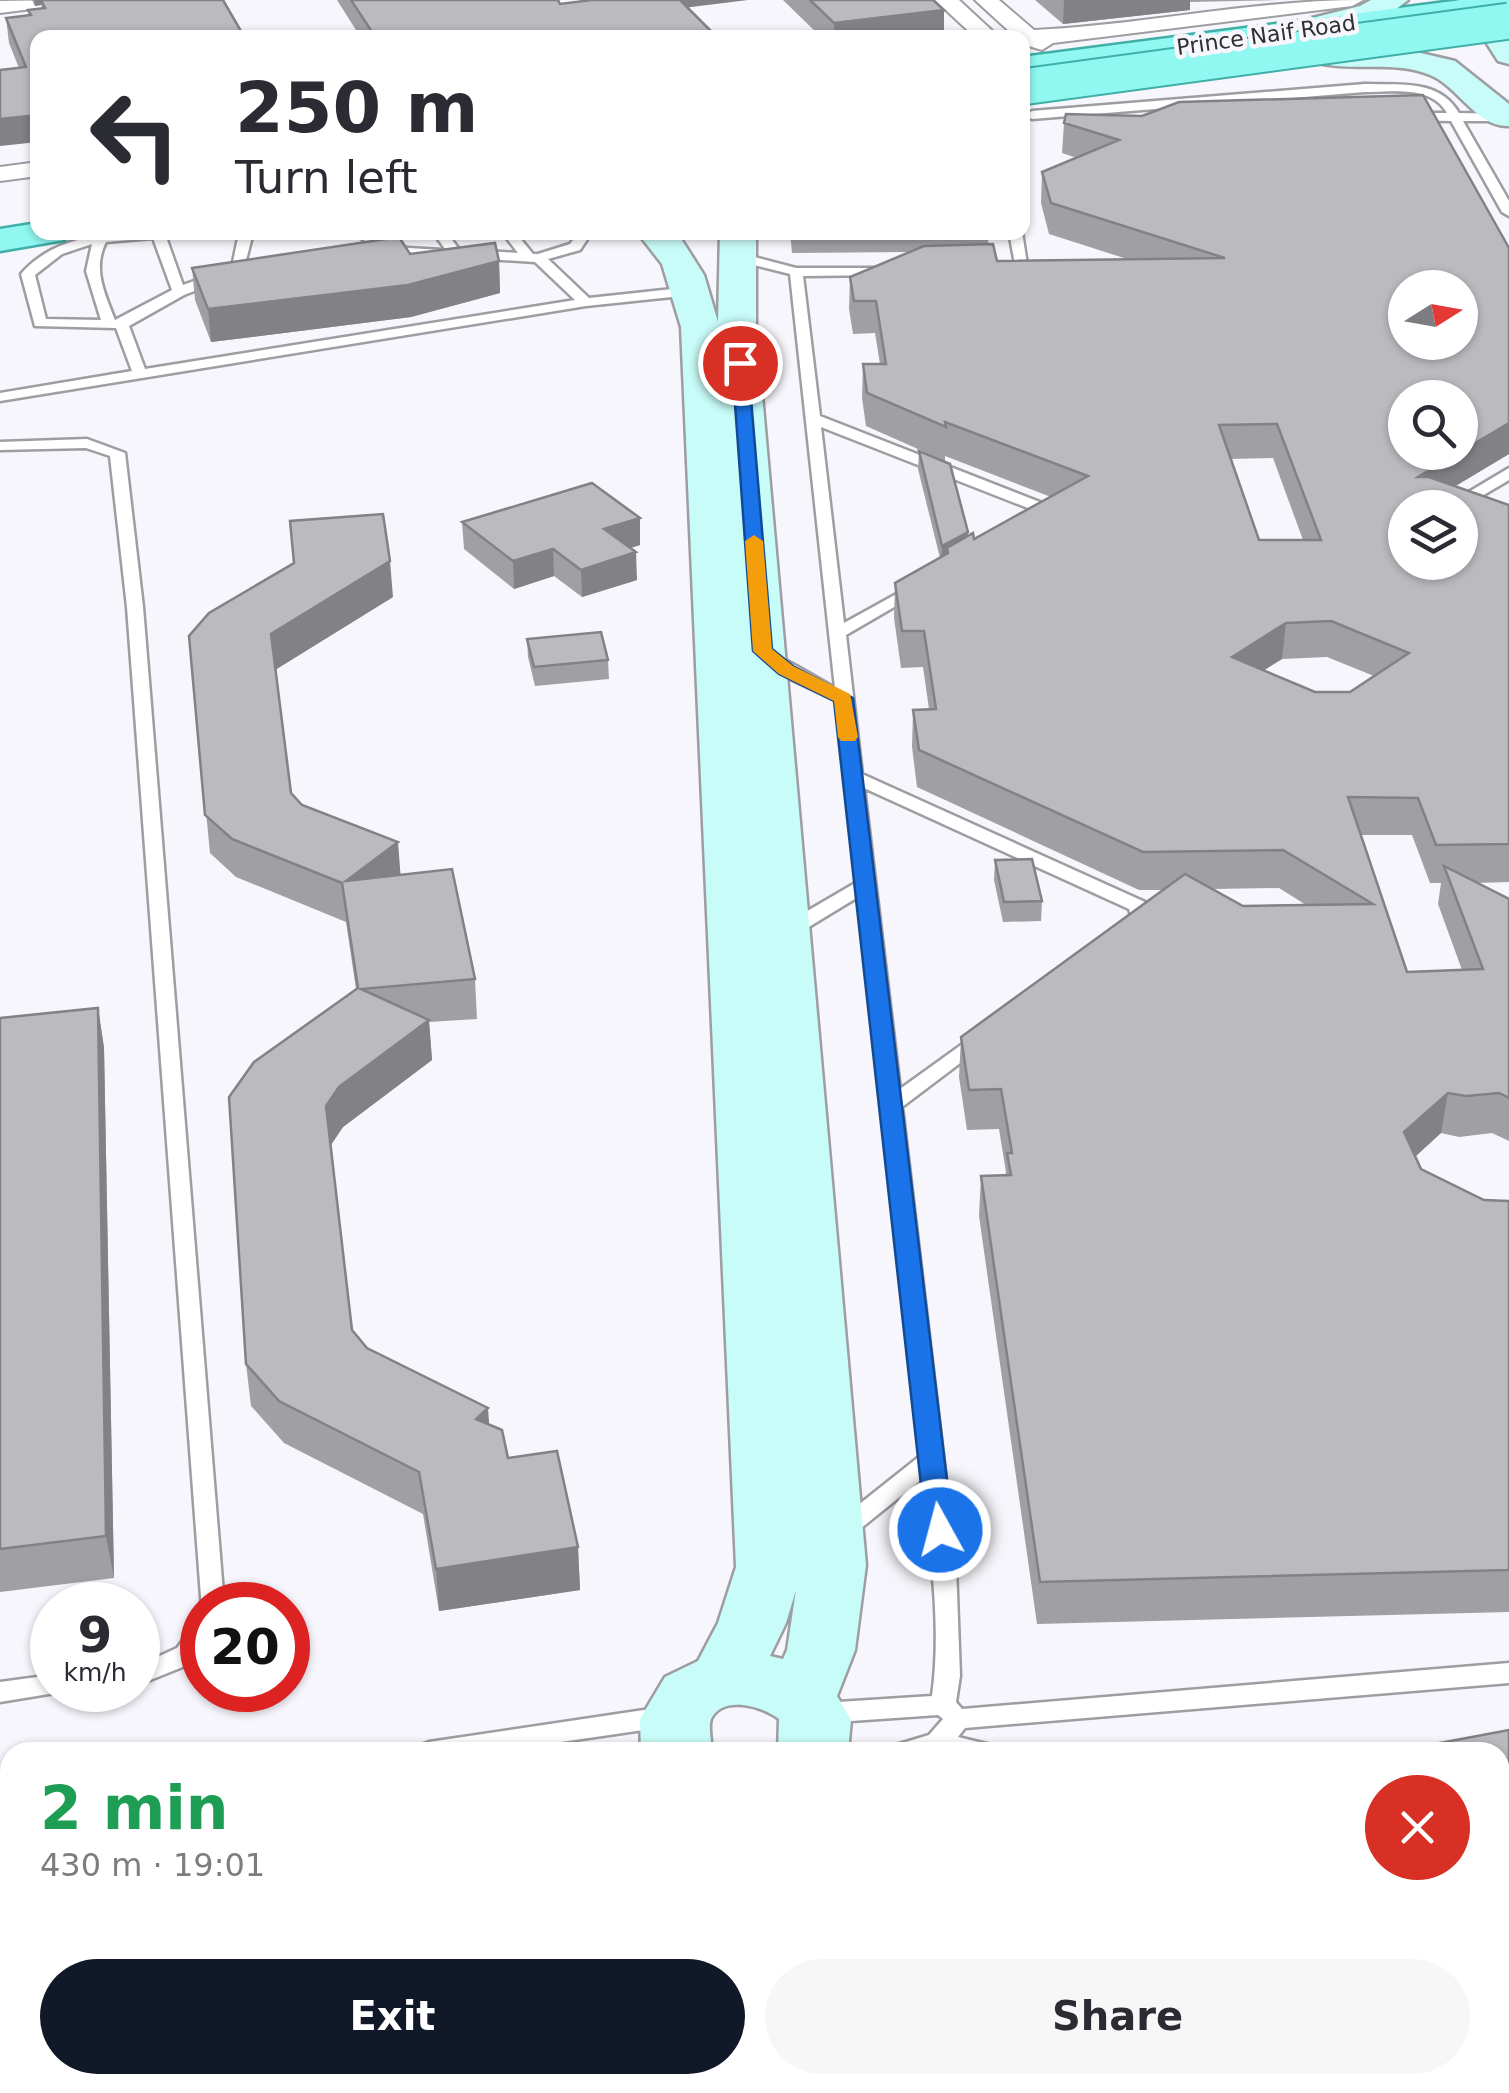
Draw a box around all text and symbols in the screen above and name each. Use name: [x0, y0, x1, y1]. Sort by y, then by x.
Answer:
street label: Prince Naif Road: [1175, 10, 1357, 60]
text: 250 m: [235, 67, 478, 149]
icon: left: [70, 70, 200, 200]
text: Turn left: [235, 151, 418, 204]
north arrow: [1388, 270, 1478, 360]
map controls: [1388, 270, 1478, 580]
pin: [698, 321, 783, 406]
icon: arrive: [713, 336, 768, 391]
button: search: [1388, 380, 1478, 470]
button: layers: [1388, 490, 1478, 580]
position arrow: [888, 1478, 992, 1582]
speed limit sign: 20: [180, 1582, 310, 1712]
text: 9: [78, 1606, 112, 1664]
text: km/h: [63, 1658, 127, 1687]
text: 2 min: [40, 1773, 228, 1843]
button: close: [1365, 1775, 1470, 1880]
text: 430 m · 19:01: [40, 1846, 265, 1884]
button: Exit: [40, 1959, 745, 2074]
button: Share: [765, 1959, 1470, 2074]

